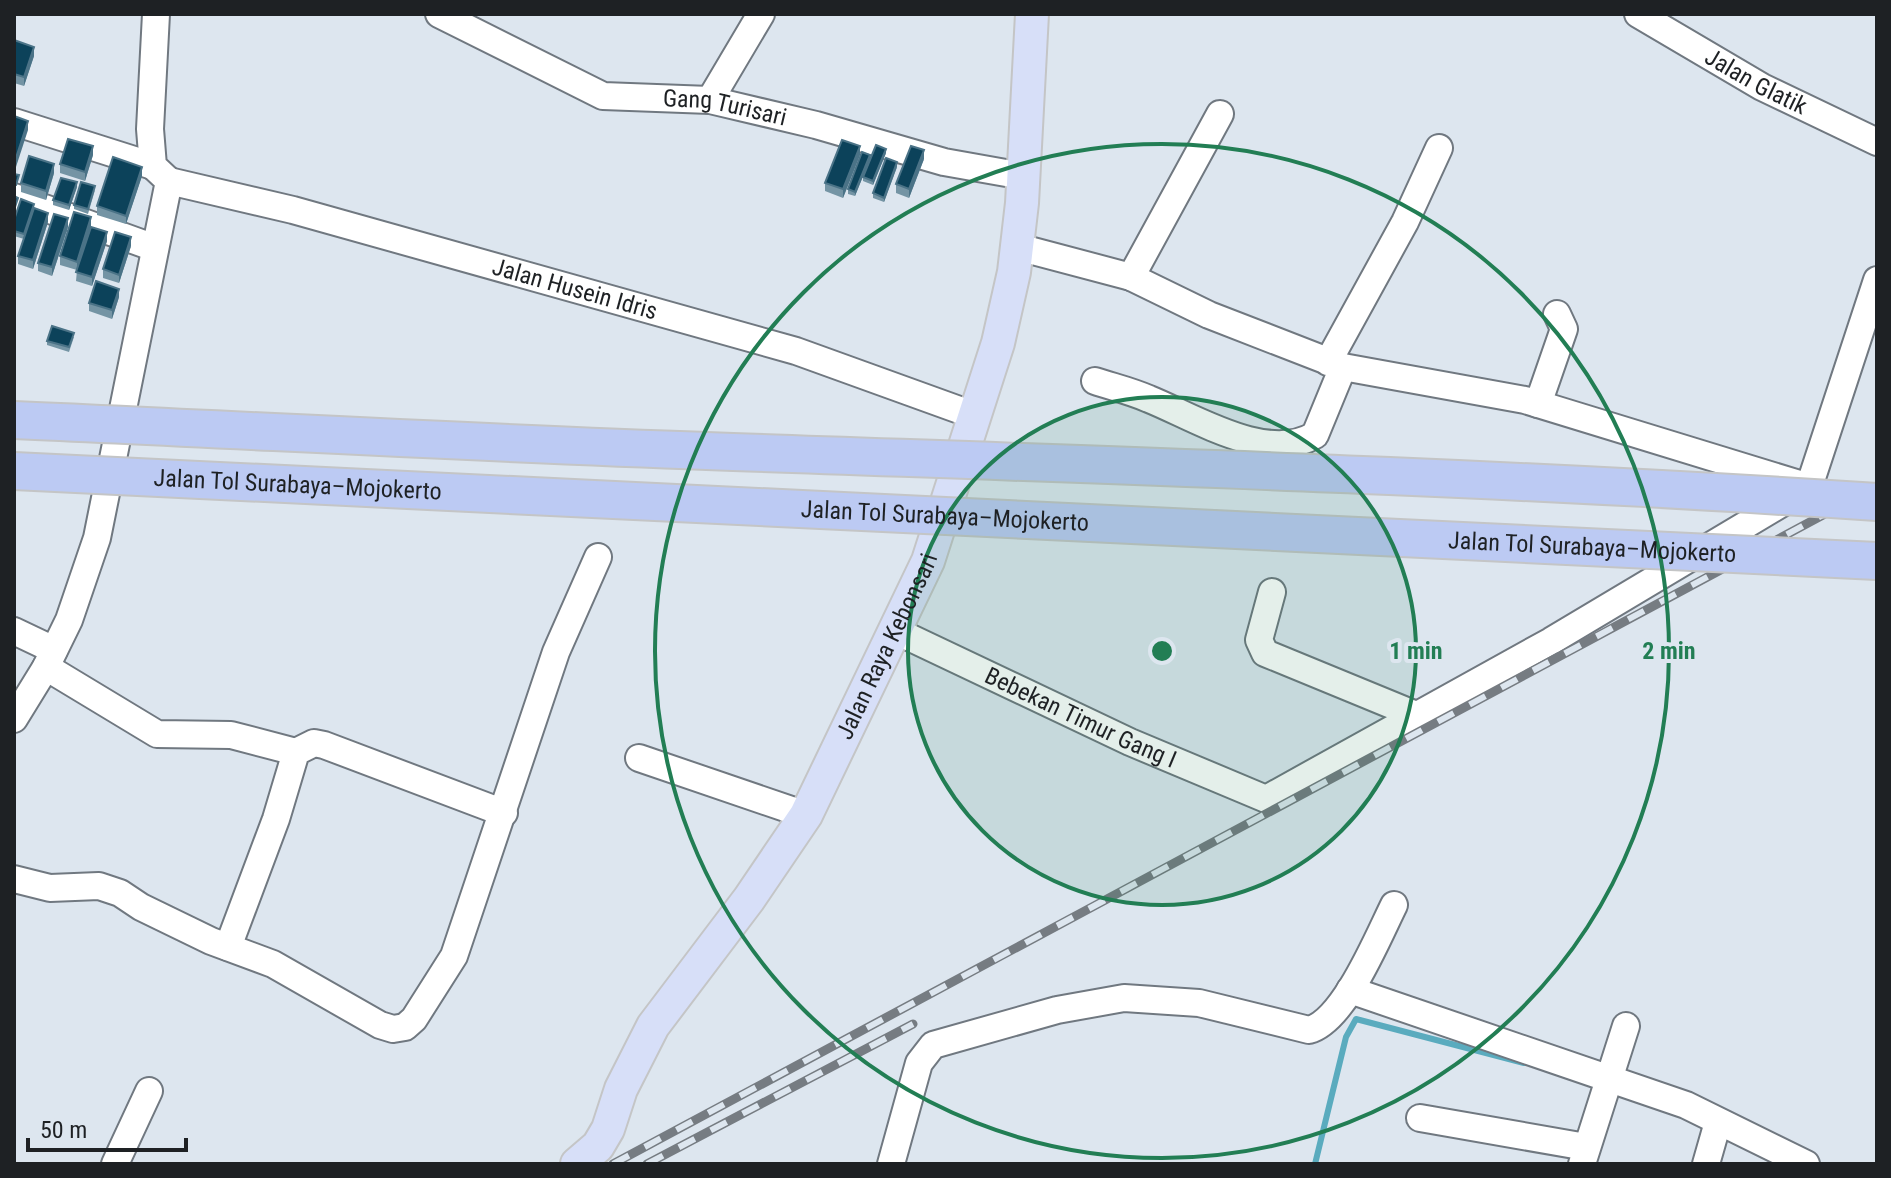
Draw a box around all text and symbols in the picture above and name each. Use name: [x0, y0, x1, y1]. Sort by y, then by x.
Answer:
street label: Jalan Glatik: [1700, 43, 1812, 120]
street label: Gang Turisari: [662, 84, 789, 132]
street label: Jalan Husein Idris: [489, 253, 661, 325]
street label: Jalan Tol Surabaya–Mojokerto: [153, 464, 442, 506]
street label: Jalan Tol Surabaya–Mojokerto: [800, 495, 1090, 537]
street label: Jalan Tol Surabaya–Mojokerto: [1448, 526, 1737, 568]
street label: Jalan Raya Kebonsari: [830, 550, 943, 744]
centre of rings: [1148, 637, 1176, 665]
text: 1 min: [1389, 637, 1443, 665]
text: 2 min: [1642, 637, 1696, 665]
street label: Bebekan Timur Gang I: [981, 661, 1180, 774]
scale bar: [28, 1102, 186, 1152]
text: 50 m: [40, 1116, 87, 1144]

